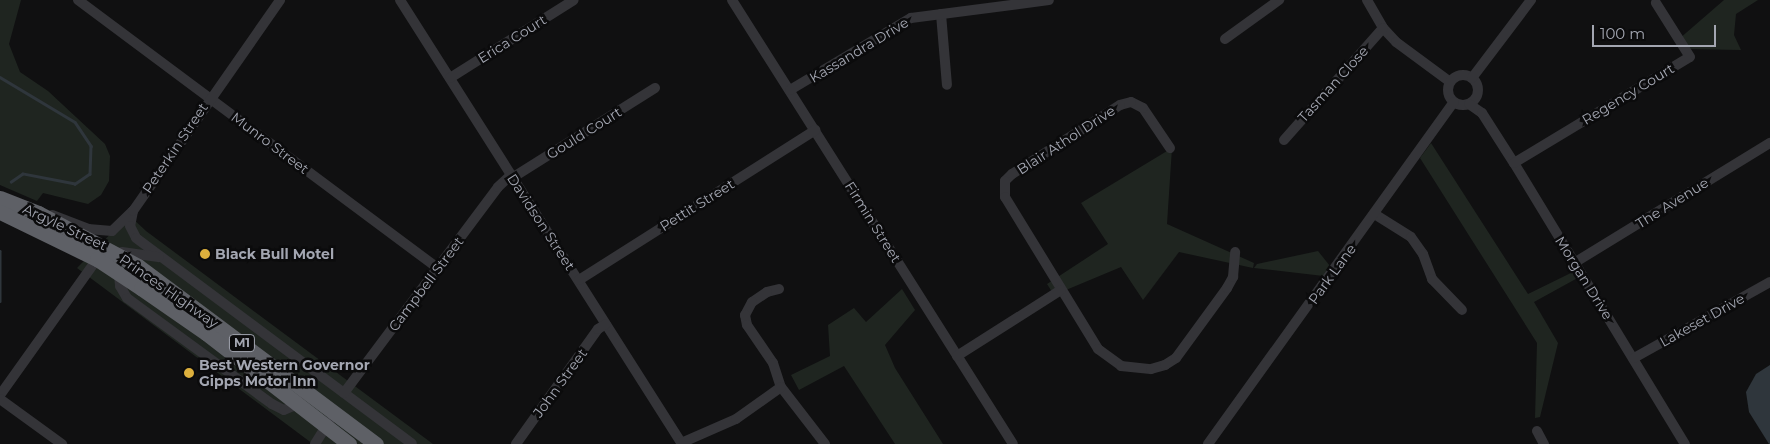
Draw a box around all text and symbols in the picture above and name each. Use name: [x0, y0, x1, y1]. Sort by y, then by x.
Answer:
street label: Erica Court: [475, 11, 549, 67]
street label: Kassandra Drive: [806, 14, 912, 86]
scale bar: [1595, 15, 1719, 47]
text: 100 m: [1600, 24, 1645, 43]
street label: Tasman Close: [1294, 42, 1372, 126]
street label: Regency Court: [1579, 60, 1677, 128]
street label: Peterkin Street: [139, 100, 211, 196]
street label: Blair Athol Drive: [1014, 102, 1118, 178]
street label: Gould Court: [543, 103, 625, 163]
street label: Munro Street: [228, 108, 312, 178]
street label: Davidson Street: [504, 171, 578, 273]
street label: The Avenue: [1633, 174, 1711, 232]
street label: Pettit Street: [657, 175, 737, 235]
street label: Firmin Street: [841, 178, 905, 266]
street label: Argyle Street: [20, 200, 110, 254]
street label: Campbell Street: [385, 233, 467, 335]
street label: Morgan Drive: [1552, 233, 1616, 323]
street label: Park Lane: [1305, 241, 1359, 307]
place label: Black Bull Motel: [215, 246, 334, 262]
marker: Black Bull Motel: [199, 248, 211, 260]
street label: Princes Highway: [116, 251, 222, 331]
street label: Lakeset Drive: [1657, 290, 1747, 350]
road number: M1: [228, 333, 256, 352]
street label: John Street: [529, 345, 591, 421]
place label: Best Western Governor Gipps Motor Inn: [199, 357, 370, 390]
marker: Best Western Governor Gipps Motor Inn: [183, 367, 195, 379]

